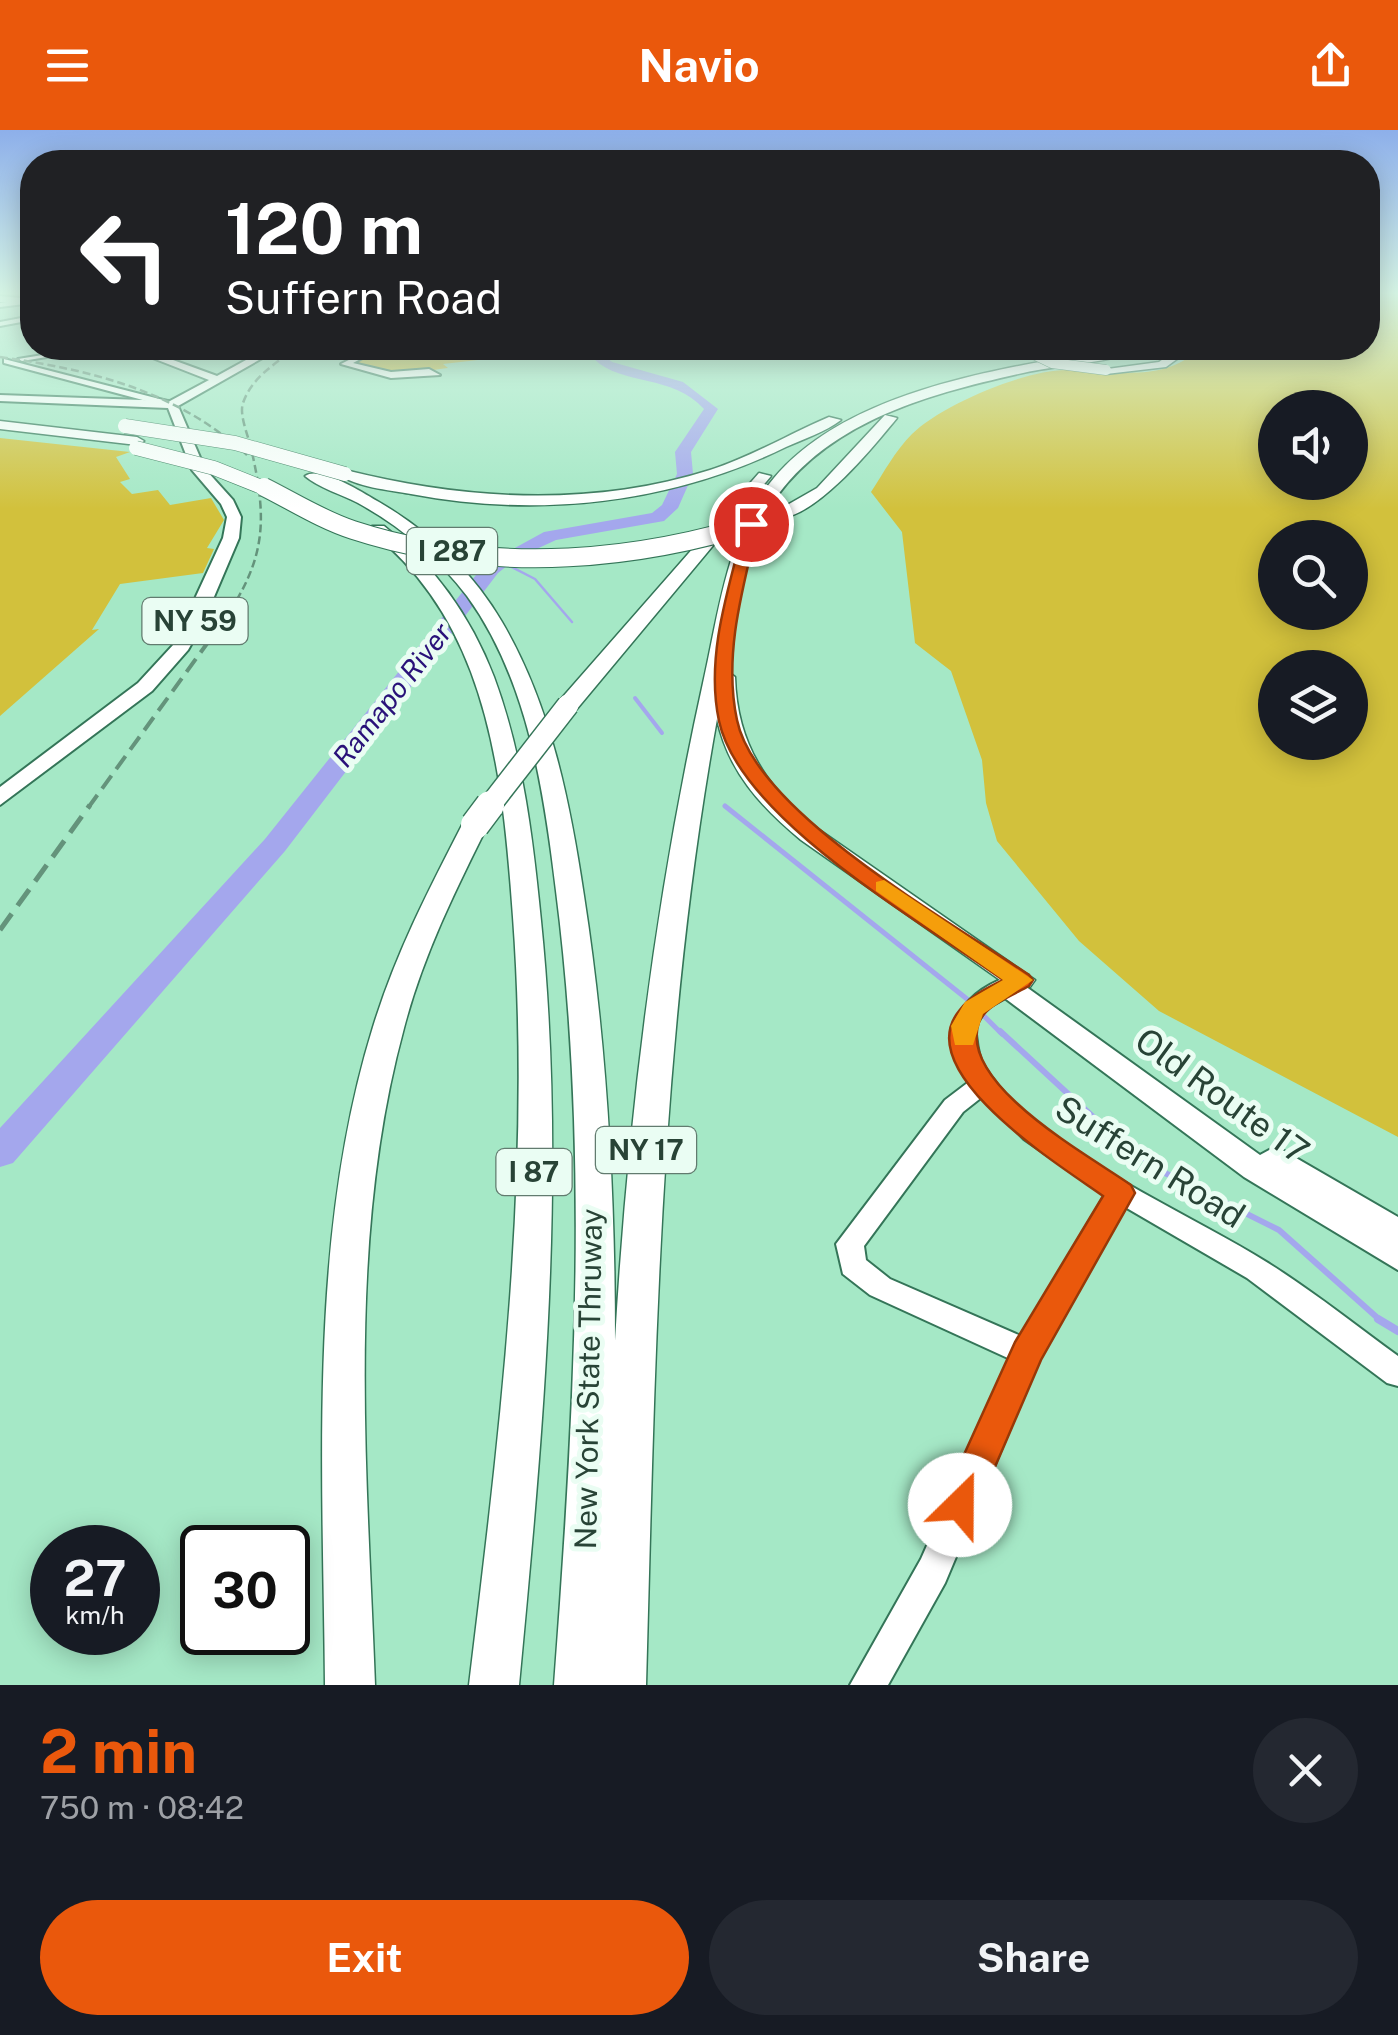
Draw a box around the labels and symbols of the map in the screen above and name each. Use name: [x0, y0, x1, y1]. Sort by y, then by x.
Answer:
pin: [709, 482, 794, 567]
road number: I 287: [407, 528, 497, 574]
road number: NY 59: [142, 598, 248, 644]
water label: Ramapo River: [325, 616, 458, 773]
street label: Old Route 17: [1128, 1019, 1317, 1172]
street label: Suffern Road: [1048, 1087, 1253, 1236]
road number: NY 17: [596, 1127, 696, 1173]
road number: I 87: [496, 1149, 572, 1195]
street label: New York State Thruway: [567, 1208, 609, 1550]
position arrow: [908, 1453, 1012, 1557]
speed limit sign: 30: [180, 1525, 310, 1655]

